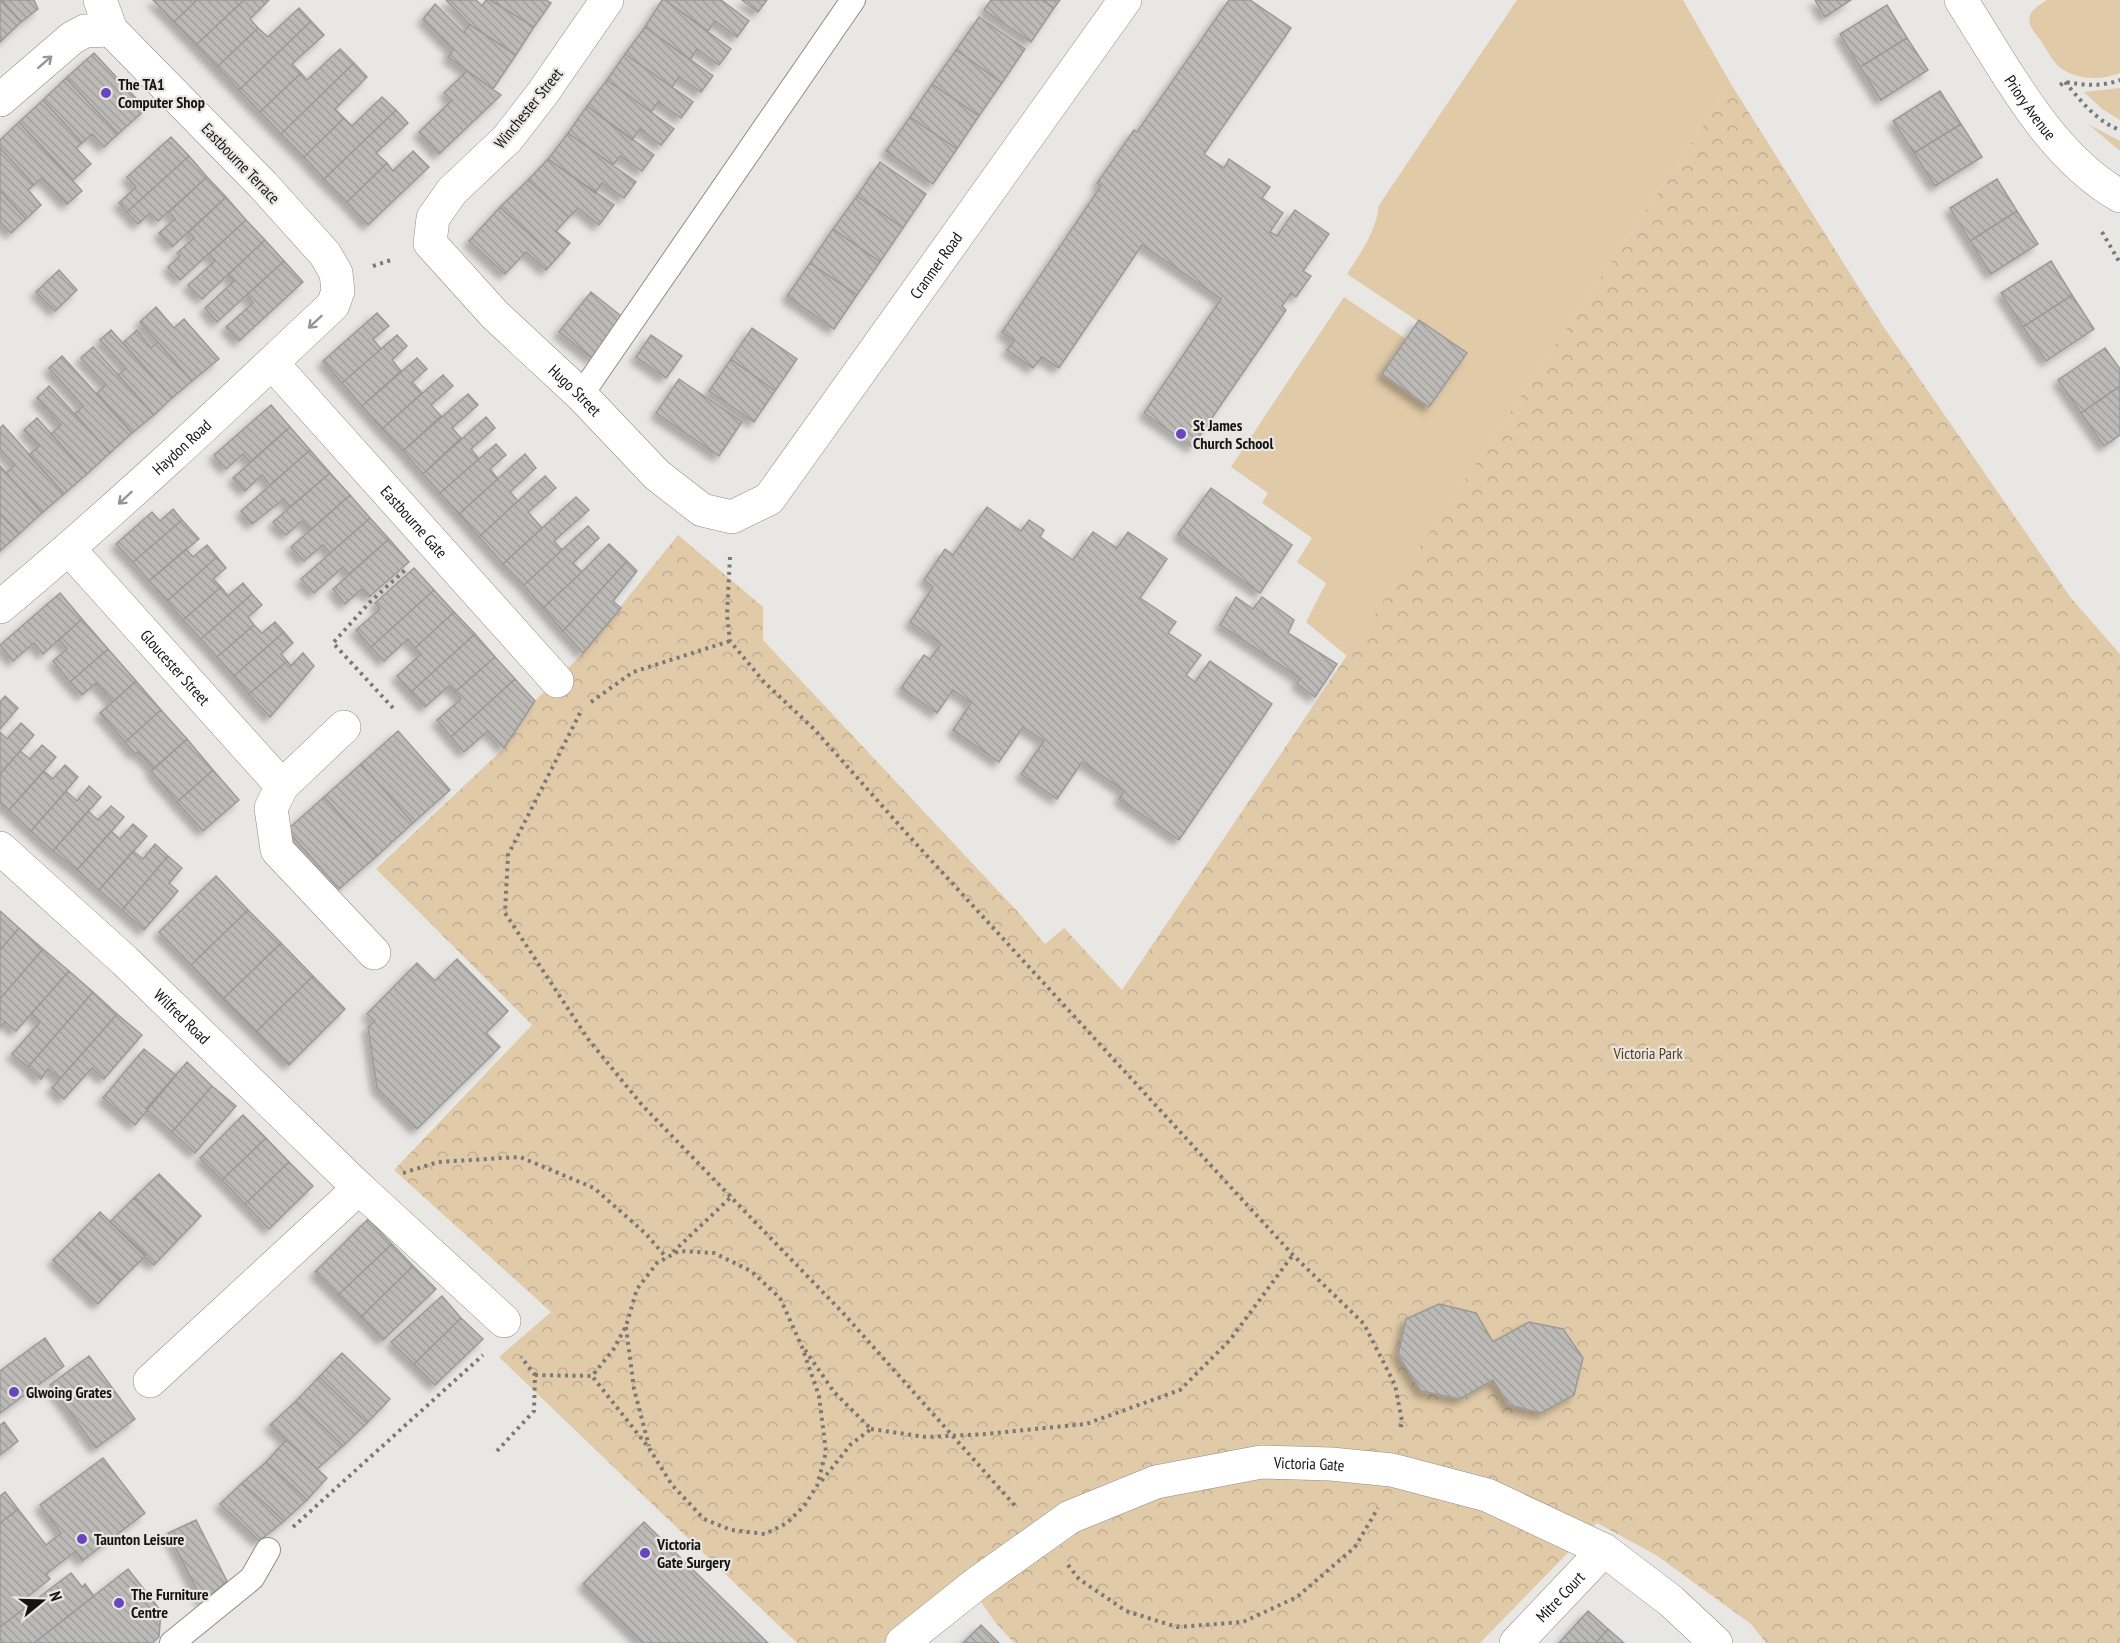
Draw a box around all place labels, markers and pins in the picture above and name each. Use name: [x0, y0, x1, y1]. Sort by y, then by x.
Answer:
place label: The TA1 Computer Shop: [118, 74, 205, 112]
marker: The TA1 Computer Shop: [99, 86, 113, 100]
place label: St James Church School: [1193, 415, 1273, 453]
marker: St James Church School: [1174, 427, 1188, 441]
place label: Glwoing Grates: [26, 1382, 112, 1402]
marker: Glwoing Grates: [7, 1385, 21, 1399]
place label: Taunton Leisure: [94, 1529, 185, 1549]
marker: Taunton Leisure: [75, 1532, 89, 1546]
place label: Victoria Gate Surgery: [656, 1534, 731, 1572]
marker: Victoria Gate Surgery: [638, 1546, 652, 1560]
place label: The Furniture Centre: [131, 1584, 209, 1622]
marker: The Furniture Centre: [112, 1596, 126, 1610]

